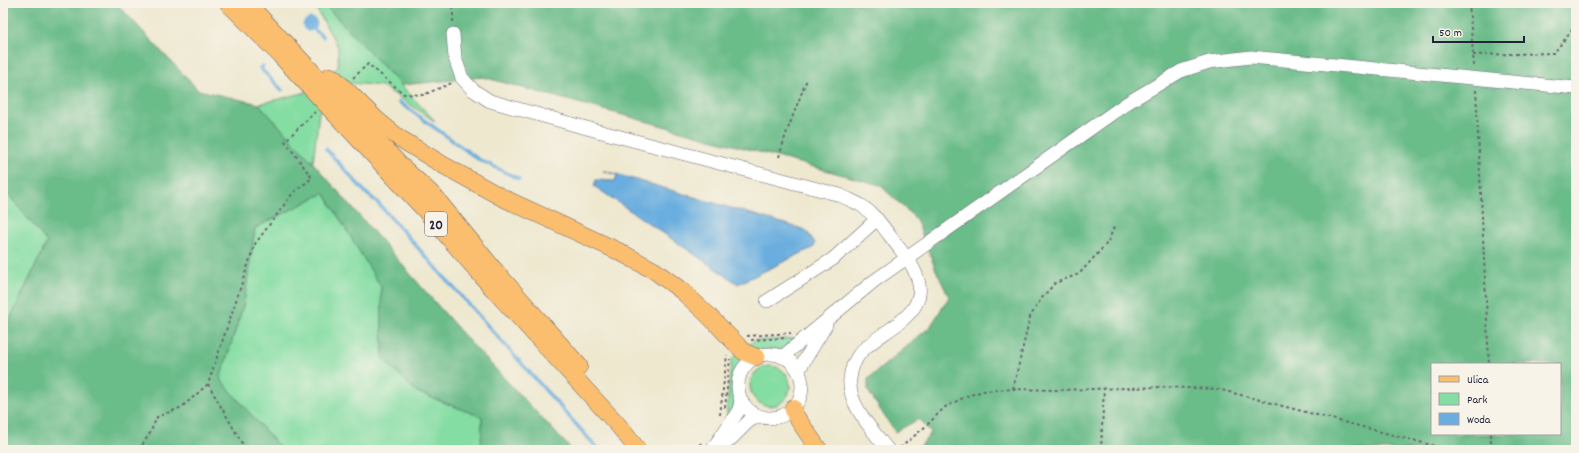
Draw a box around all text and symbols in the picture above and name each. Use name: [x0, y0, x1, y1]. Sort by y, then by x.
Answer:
scale bar: [1433, 18, 1524, 44]
text: 50 m: [1439, 25, 1462, 42]
road number: 20: [425, 212, 447, 236]
legend: [1431, 363, 1561, 435]
text: Ulica: [1467, 372, 1489, 389]
text: Park: [1467, 392, 1488, 409]
text: Woda: [1467, 412, 1491, 429]

